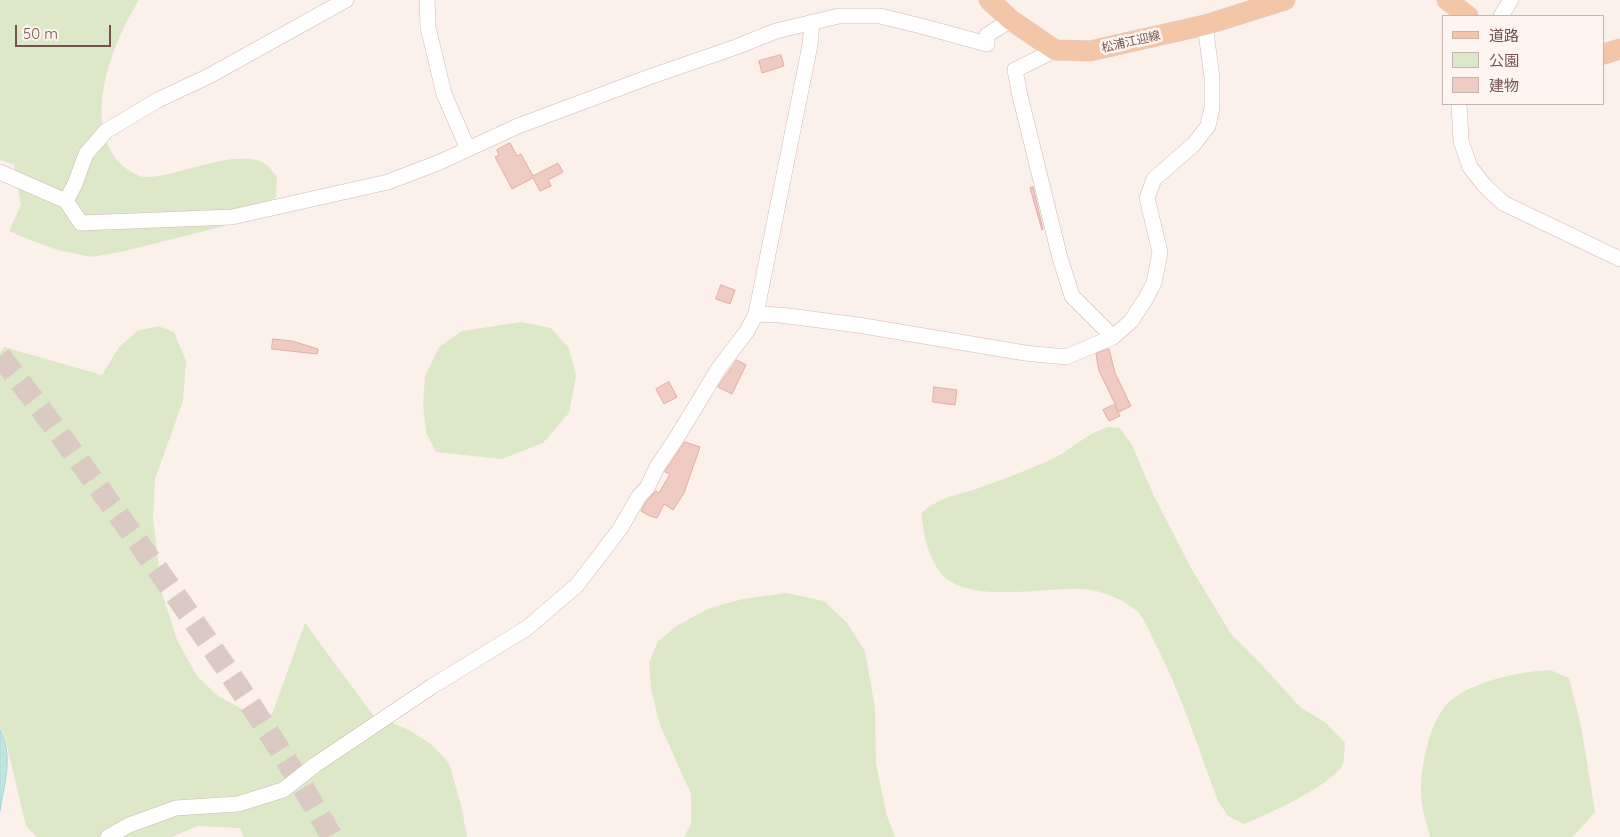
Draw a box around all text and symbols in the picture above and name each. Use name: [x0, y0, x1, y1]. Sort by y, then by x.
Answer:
scale bar: [18, 15, 114, 47]
legend: [1442, 15, 1605, 105]
text: 50 m: [23, 24, 58, 43]
text: 道路: [1489, 26, 1519, 45]
street label: 松浦江迎線: [1100, 28, 1162, 56]
text: 公園: [1489, 51, 1519, 70]
text: 建物: [1489, 76, 1519, 95]

